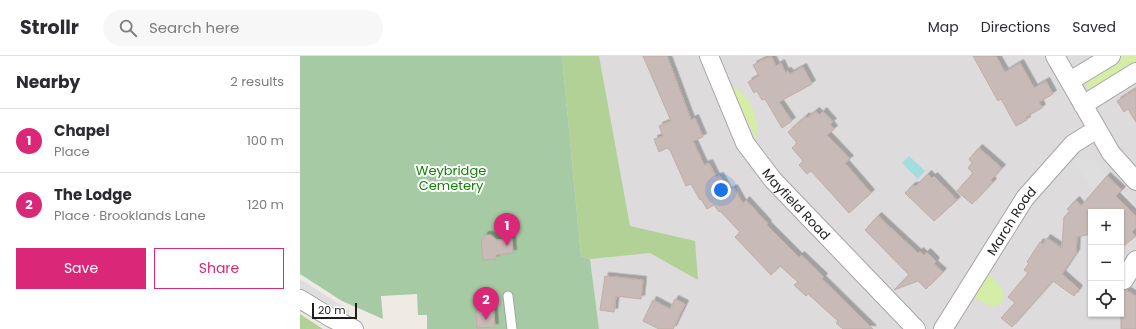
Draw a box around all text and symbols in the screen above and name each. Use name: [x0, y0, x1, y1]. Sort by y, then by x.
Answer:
search box: [103, 10, 383, 46]
text: Strollr: [20, 14, 79, 41]
icon: search: [117, 17, 139, 39]
text: Search here: [149, 17, 239, 38]
text: Map: [928, 17, 959, 37]
text: Directions: [981, 17, 1050, 37]
text: Saved: [1072, 17, 1116, 37]
text: Nearby: [16, 70, 80, 94]
text: 2 results: [230, 72, 284, 91]
text: Chapel: [54, 120, 110, 141]
text: 1: [27, 131, 31, 150]
text: 100 m: [247, 131, 284, 150]
text: Place: [54, 142, 89, 161]
park label: Weybridge Cemetery: [416, 161, 486, 195]
street label: Mayfield Road: [757, 164, 835, 244]
your location: [711, 180, 731, 200]
street label: March Road: [982, 183, 1041, 259]
text: The Lodge: [54, 184, 132, 205]
text: 2: [25, 195, 33, 214]
text: 120 m: [247, 195, 284, 214]
text: Place · Brooklands Lane: [54, 206, 205, 225]
map controls: [1088, 209, 1124, 317]
button: +: [1088, 209, 1124, 245]
pin: 1: [494, 213, 520, 246]
button: −: [1088, 245, 1124, 281]
button: Save: [16, 248, 146, 289]
button: Share: [154, 248, 284, 289]
button: locate: [1088, 281, 1124, 317]
pin: 2: [473, 287, 499, 320]
scale bar: [312, 301, 357, 320]
text: 20 m: [318, 302, 346, 318]

